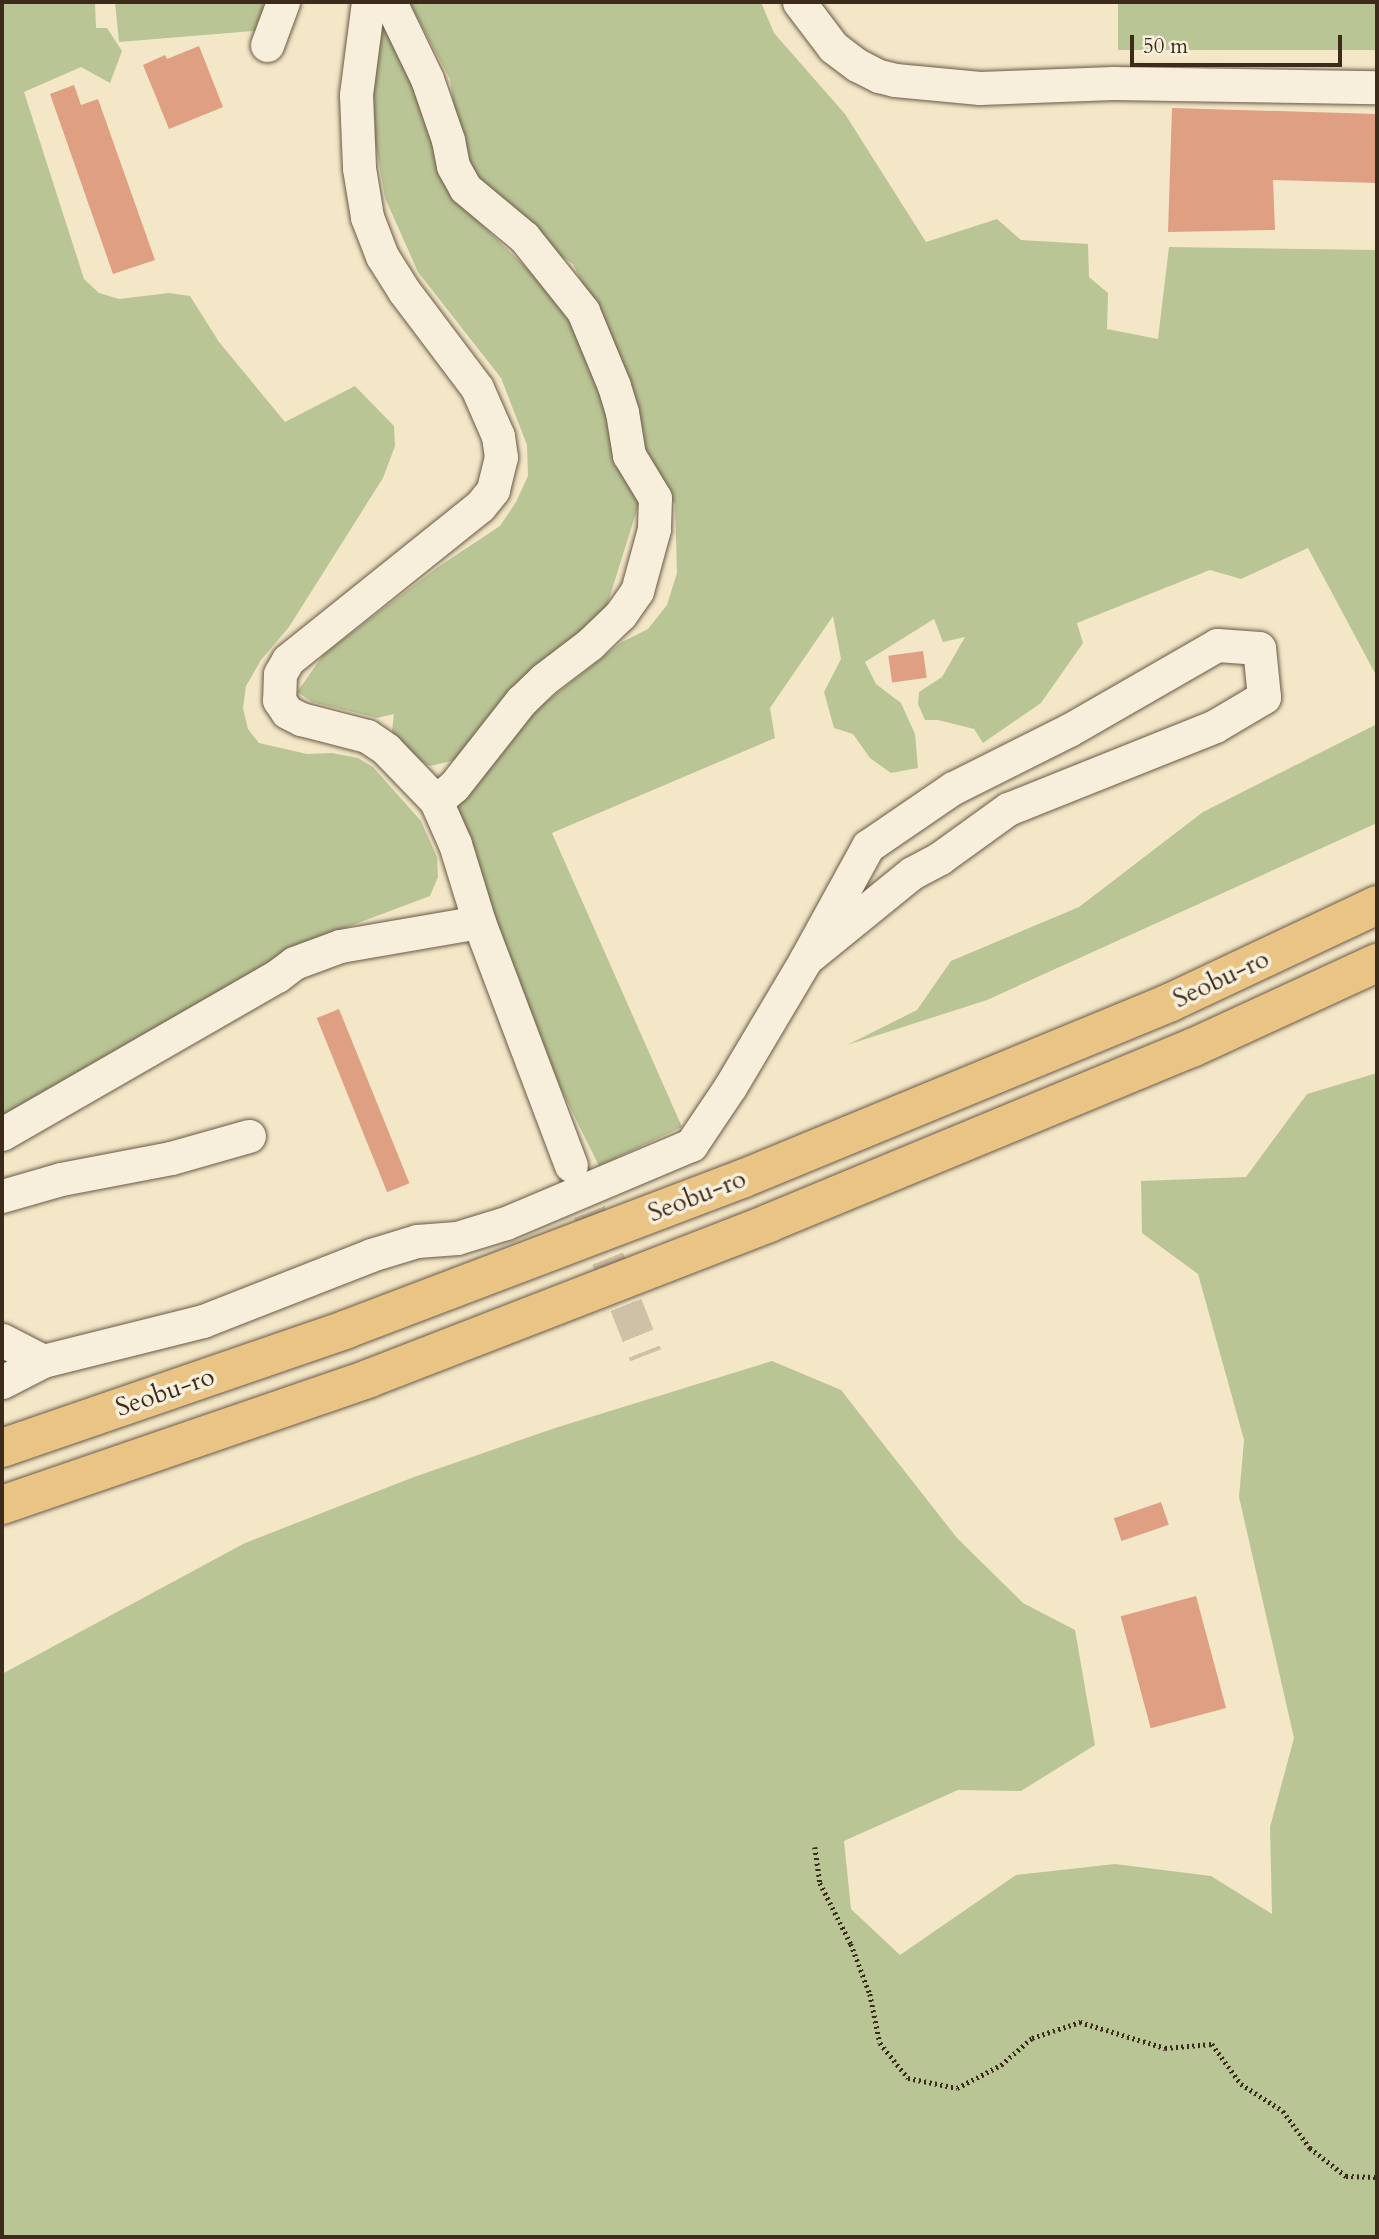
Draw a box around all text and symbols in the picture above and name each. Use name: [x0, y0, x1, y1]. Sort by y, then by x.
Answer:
scale bar: [1134, 21, 1346, 65]
text: 50 m: [1143, 32, 1188, 61]
street label: Seobu-ro: [1168, 943, 1274, 1015]
street label: Seobu-ro: [644, 1163, 750, 1229]
street label: Seobu-ro: [112, 1361, 218, 1423]

